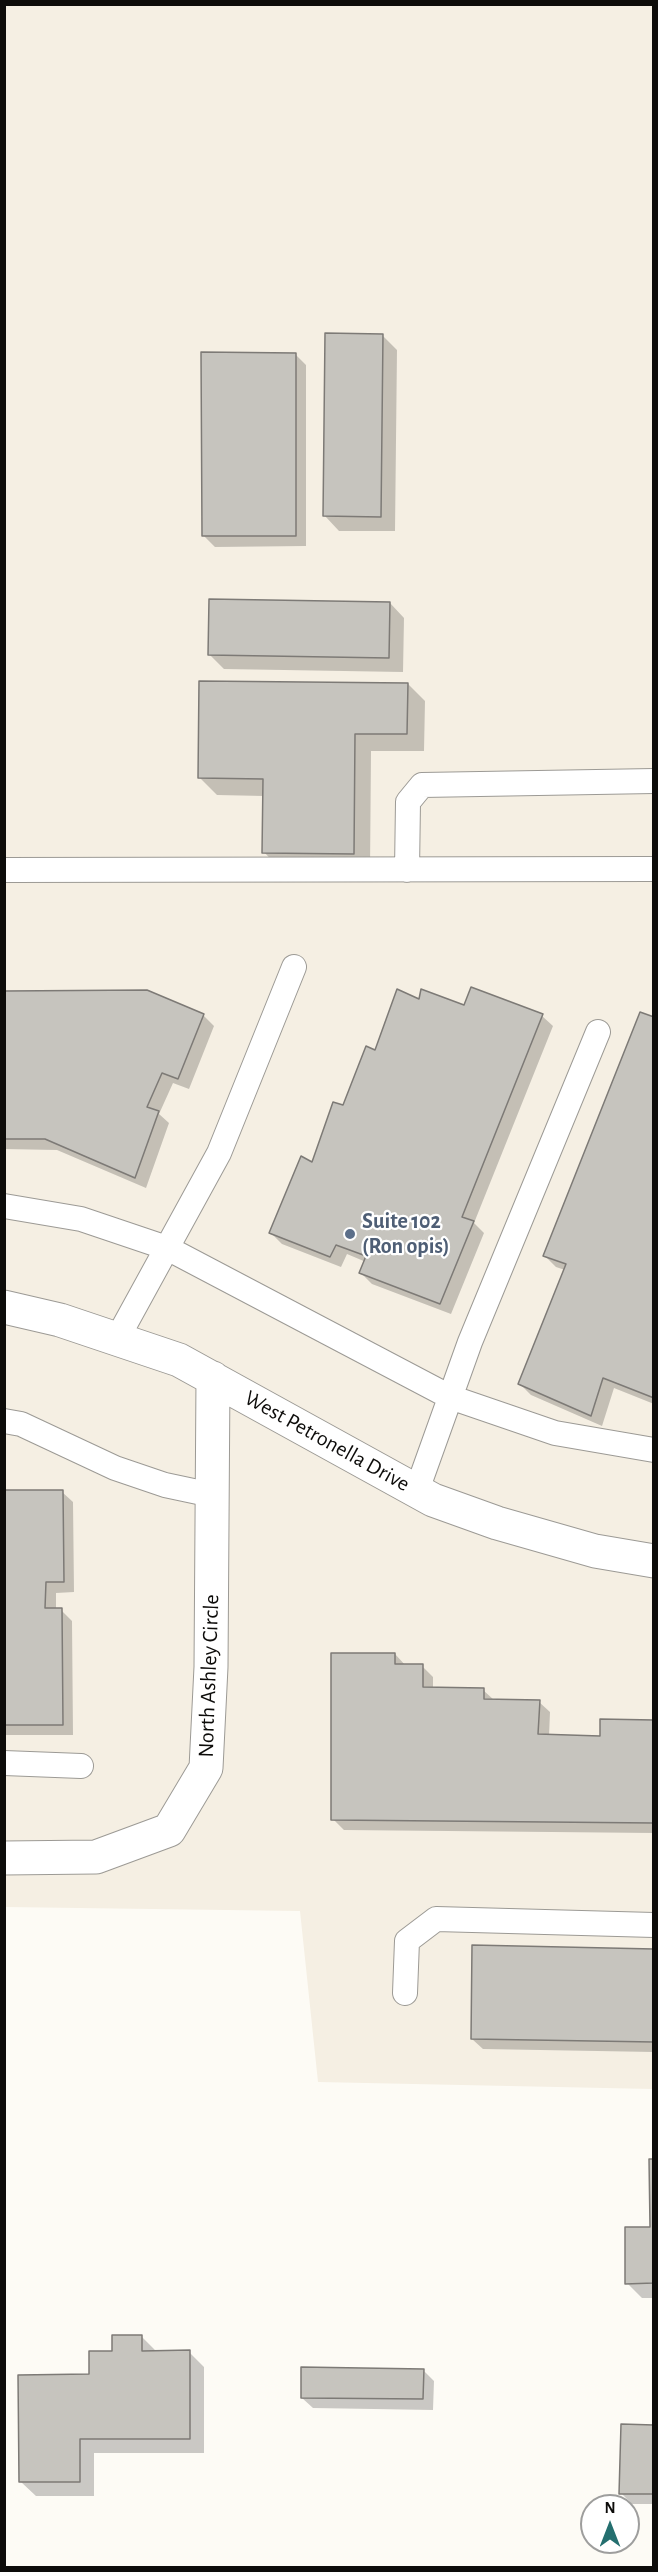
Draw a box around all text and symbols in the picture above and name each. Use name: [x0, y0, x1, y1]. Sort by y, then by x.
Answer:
place label: Suite 102 (Ron opis): [362, 1208, 449, 1260]
marker: Suite 102 (Ron opis): [343, 1227, 357, 1241]
street label: West Petronella Drive: [240, 1385, 414, 1497]
street label: North Ashley Circle: [193, 1594, 225, 1758]
north arrow: [580, 2494, 640, 2554]
text: N: [604, 2500, 616, 2516]

